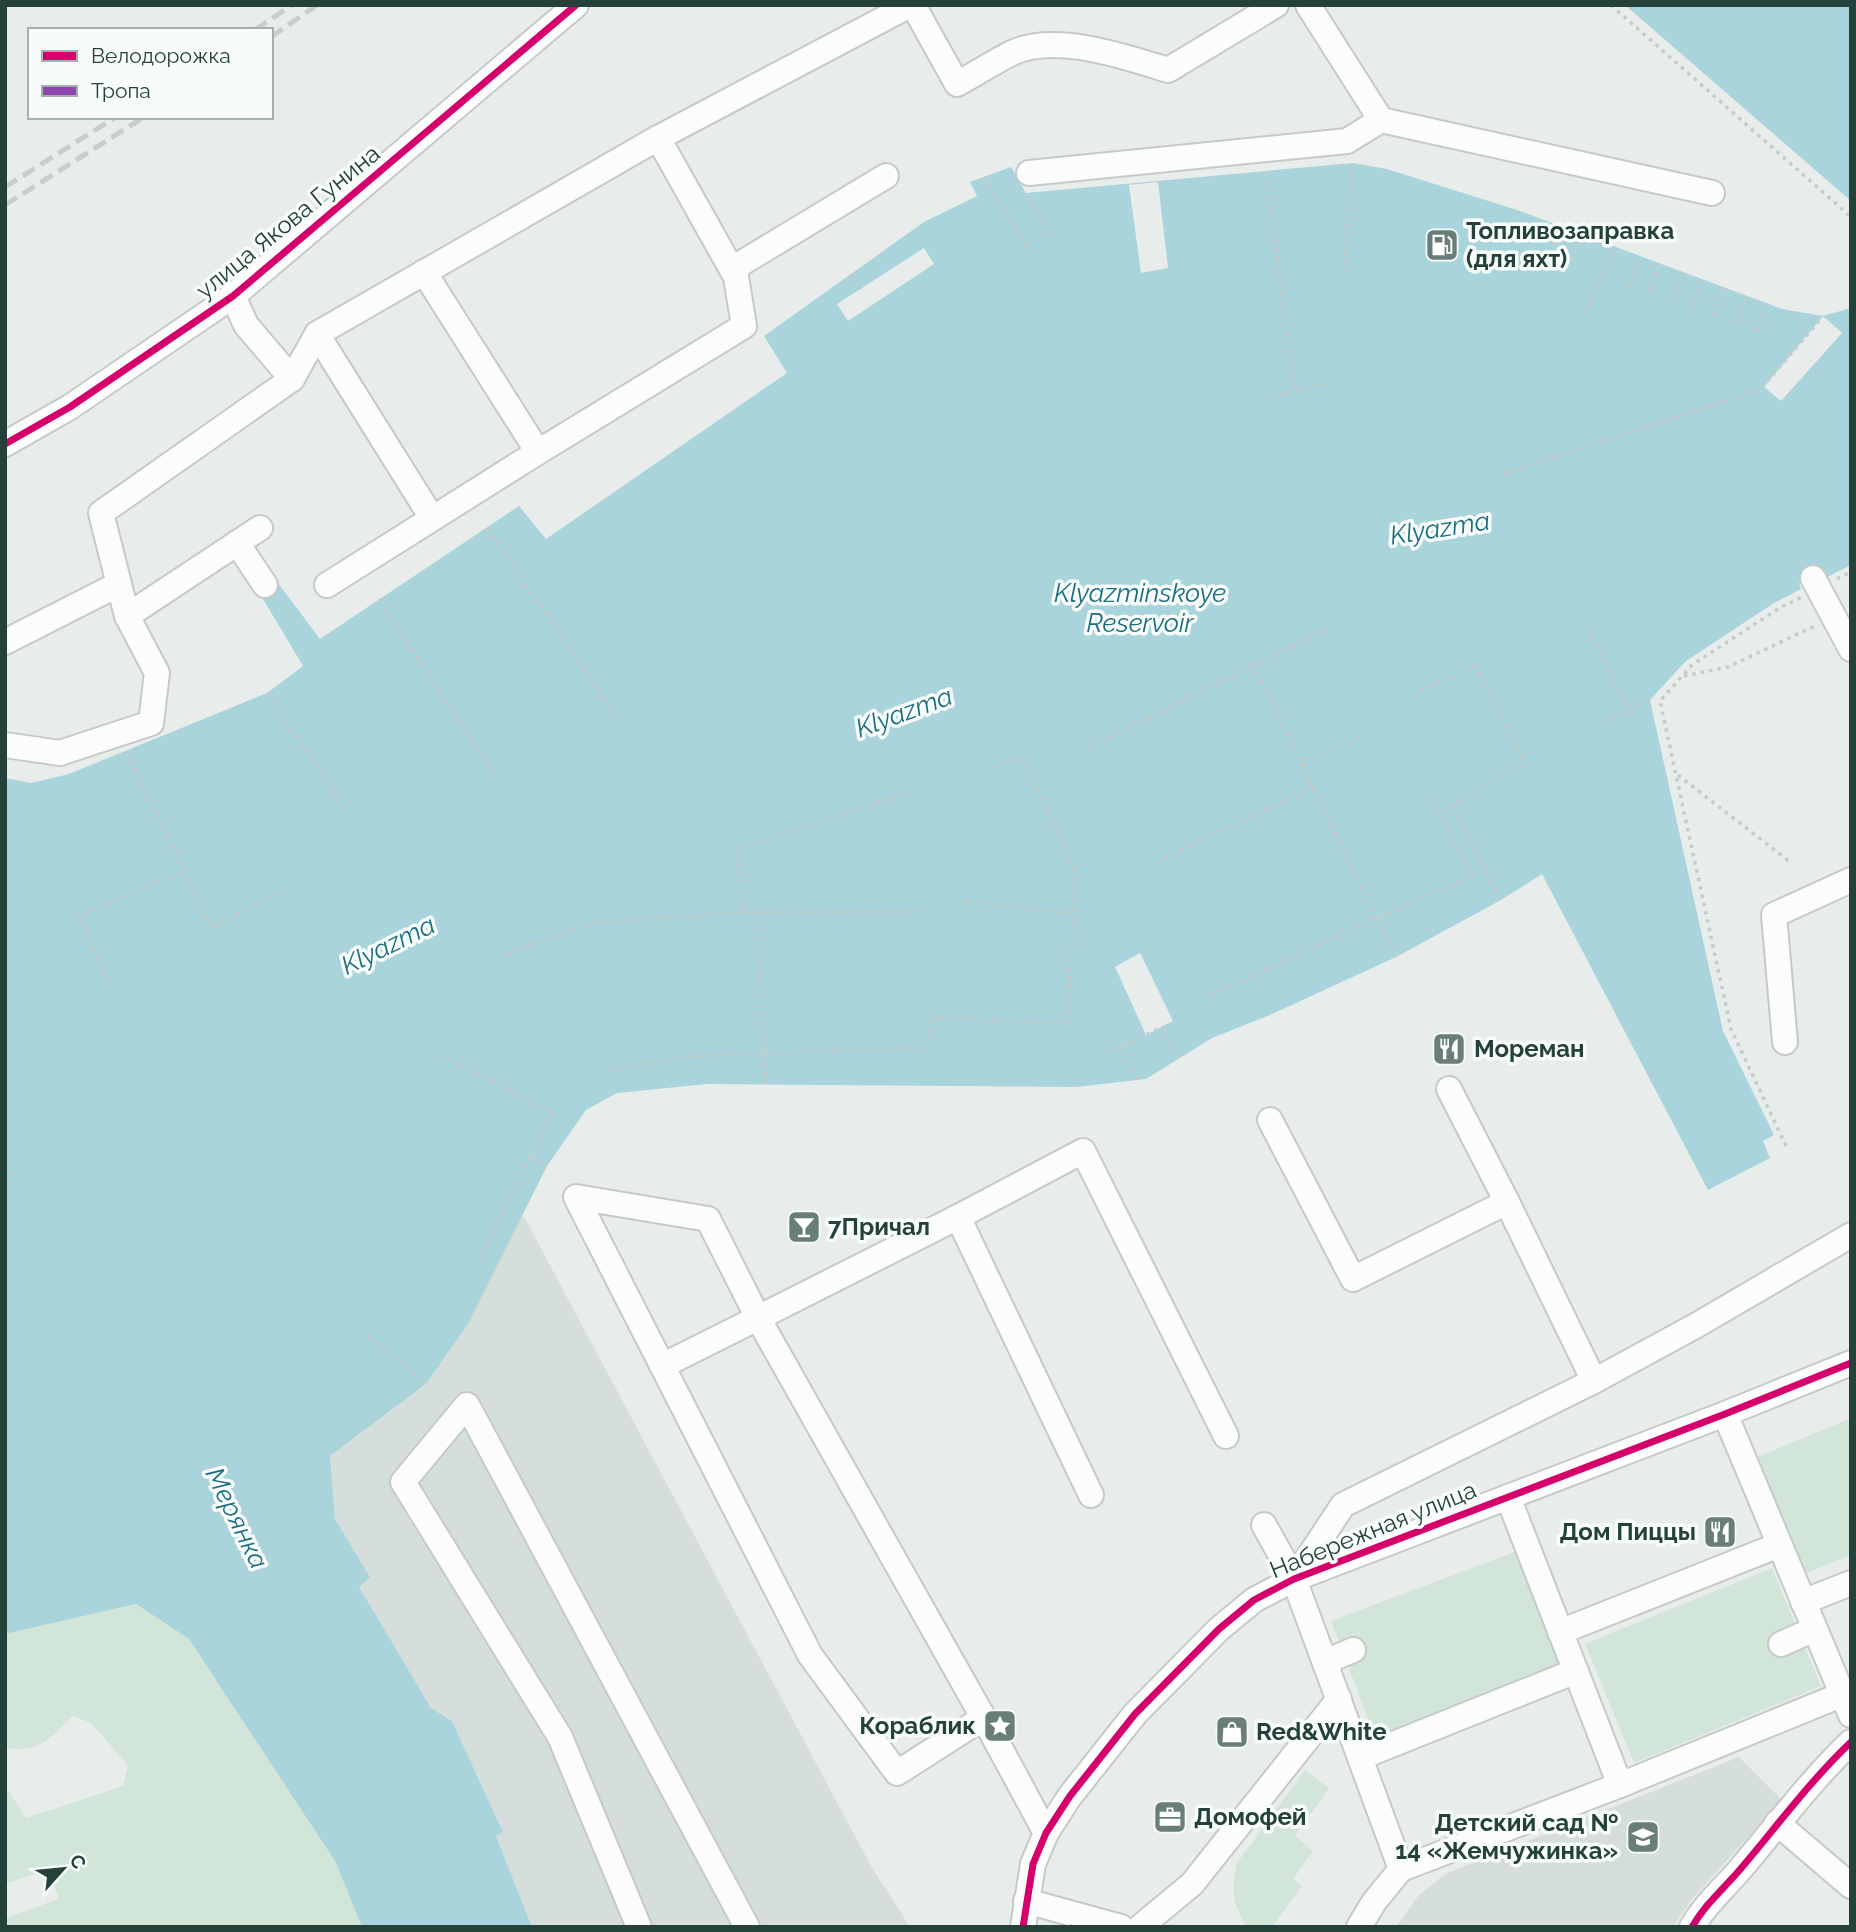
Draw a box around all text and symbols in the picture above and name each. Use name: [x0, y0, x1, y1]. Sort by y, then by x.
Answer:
legend: [28, 28, 273, 119]
text: Велодорожка: [91, 43, 231, 68]
text: Тропа: [91, 78, 151, 103]
street label: улица Якова Гунина: [190, 139, 385, 305]
place label: Топливозаправка (для яхт): [1466, 216, 1674, 273]
fuel station icon: Топливозаправка (для яхт): [1423, 226, 1461, 264]
water label: Klyazma: [1388, 505, 1492, 551]
water label: Klyazminskoye Reservoir: [1054, 578, 1226, 638]
water label: Klyazma: [851, 681, 957, 743]
water label: Klyazma: [336, 909, 440, 981]
restaurant icon: Мореман: [1430, 1030, 1468, 1068]
place label: Мореман: [1474, 1034, 1584, 1063]
bar icon: 7Причал: [785, 1208, 823, 1246]
place label: 7Причал: [828, 1212, 930, 1241]
water label: Мерянка: [200, 1463, 274, 1573]
street label: Набережная улица: [1265, 1475, 1480, 1584]
restaurant icon: Дом Пиццы: [1701, 1513, 1739, 1551]
place label: Дом Пиццы: [1559, 1517, 1696, 1546]
place icon: Кораблик: [981, 1707, 1019, 1745]
place label: Кораблик: [859, 1711, 976, 1740]
shop icon: Red&White: [1213, 1713, 1251, 1751]
place label: Red&White: [1256, 1717, 1387, 1746]
office icon: Домофей: [1151, 1798, 1189, 1836]
place label: Домофей: [1194, 1802, 1307, 1831]
place label: Детский сад № 14 «Жемчужинка»: [1395, 1808, 1618, 1865]
school or university icon: Детский сад № 14 «Жемчужинка»: [1624, 1818, 1662, 1856]
north arrow: [28, 1834, 98, 1904]
text: С: [65, 1850, 91, 1872]

